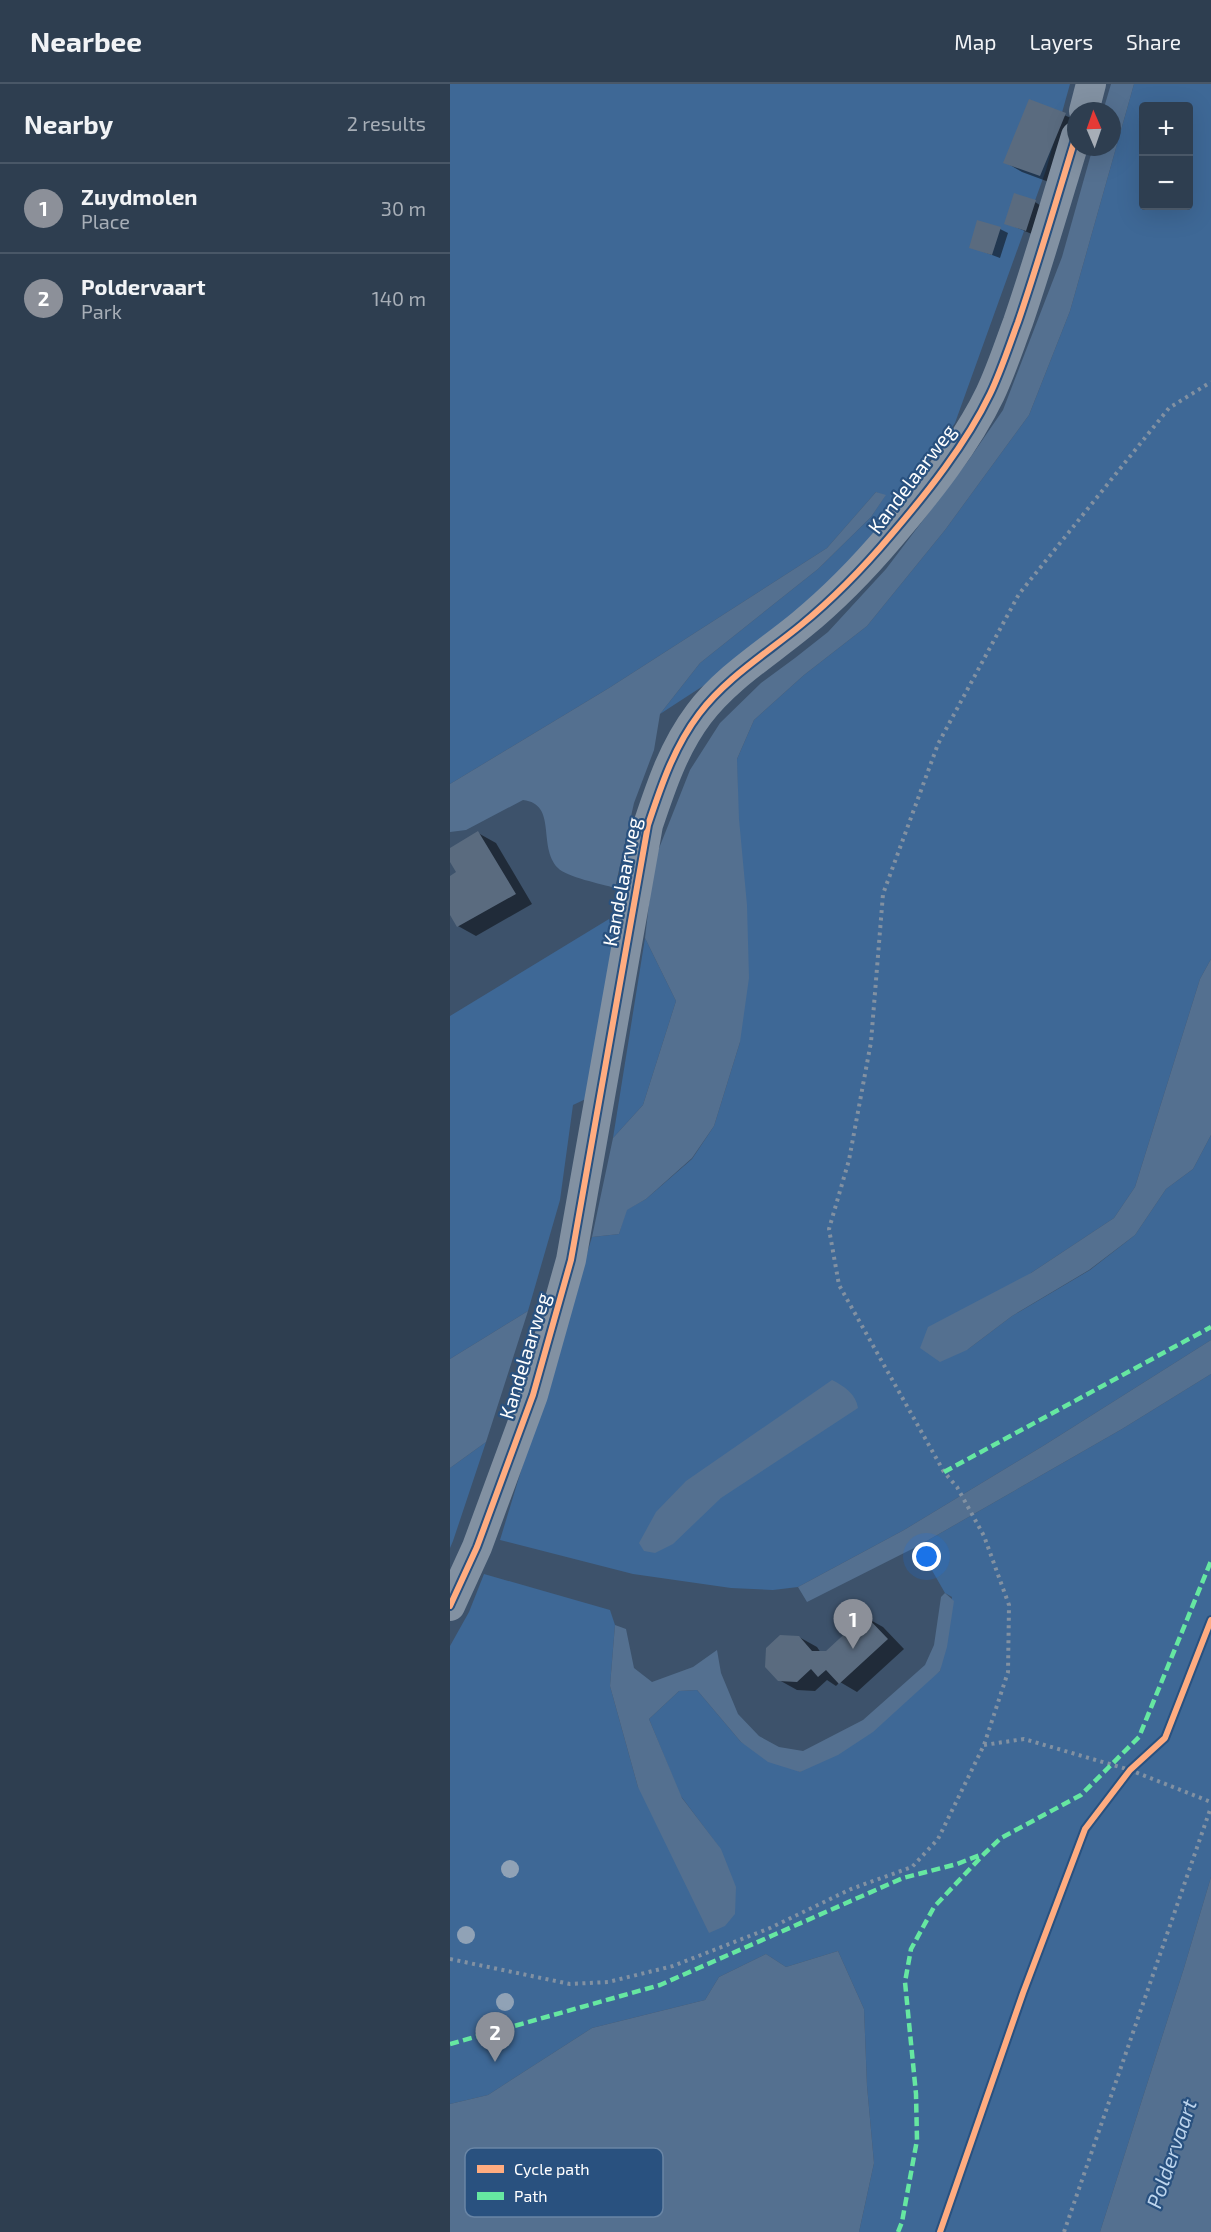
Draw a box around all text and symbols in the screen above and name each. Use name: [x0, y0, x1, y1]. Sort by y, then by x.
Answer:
text: Nearbee: [30, 24, 142, 58]
text: Map: [954, 29, 996, 54]
text: Layers: [1029, 29, 1093, 54]
text: Share: [1126, 29, 1181, 54]
north arrow: [1067, 102, 1121, 156]
map controls: [1139, 102, 1193, 210]
button: +: [1139, 102, 1193, 156]
text: Nearby: [24, 108, 113, 139]
text: 2 results: [347, 111, 426, 135]
button: −: [1139, 156, 1193, 210]
text: Zuydmolen: [81, 183, 198, 209]
text: 1: [39, 196, 48, 220]
text: 30 m: [381, 196, 426, 220]
text: Place: [81, 209, 130, 233]
text: Poldervaart: [81, 273, 205, 299]
text: 2: [38, 286, 49, 310]
text: 140 m: [372, 286, 426, 310]
text: Park: [81, 299, 122, 323]
street label: Kandelaarweg: [862, 419, 960, 538]
street label: Kandelaarweg: [597, 815, 645, 948]
street label: Kandelaarweg: [493, 1290, 555, 1422]
your location: [912, 1542, 941, 1571]
pin: 1: [834, 1600, 872, 1649]
pin: 2: [476, 2012, 514, 2062]
water label: Poldervaart: [1140, 2096, 1201, 2211]
legend: [465, 2148, 663, 2217]
text: Cycle path: [514, 2159, 590, 2178]
text: Path: [514, 2186, 548, 2205]

